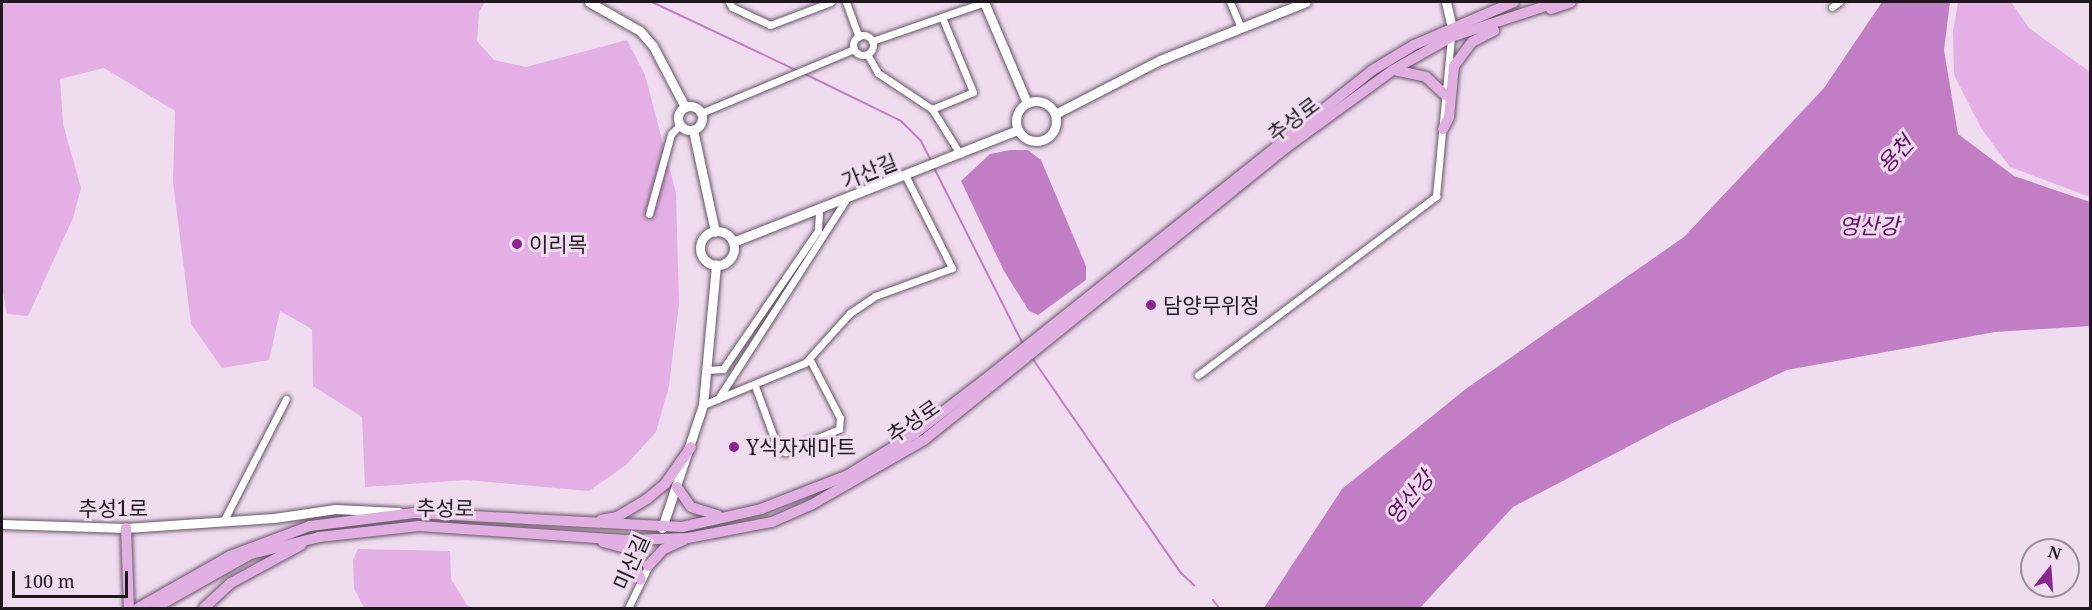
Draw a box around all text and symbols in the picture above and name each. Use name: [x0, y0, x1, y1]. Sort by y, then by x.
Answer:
street label: 추성로: [1262, 91, 1324, 147]
water label: 용천: [1872, 130, 1918, 178]
street label: 가산길: [837, 148, 901, 194]
water label: 영산강: [1839, 213, 1899, 239]
place label: 이리목: [529, 231, 587, 257]
marker: 이리목: [510, 237, 524, 251]
place label: 담양무위정: [1163, 292, 1260, 318]
marker: 담양무위정: [1144, 298, 1158, 312]
street label: 추성로: [882, 394, 944, 448]
place label: Y식자재마트: [746, 434, 856, 460]
marker: Y식자재마트: [727, 440, 741, 454]
water label: 영산강: [1379, 465, 1439, 529]
street label: 추성1로: [78, 495, 148, 521]
street label: 추성로: [416, 495, 474, 521]
street label: 미산길: [608, 530, 654, 594]
north arrow: [2020, 538, 2080, 598]
text: N: [2045, 540, 2064, 565]
scale bar: [15, 559, 130, 597]
text: 100 m: [23, 569, 75, 593]

